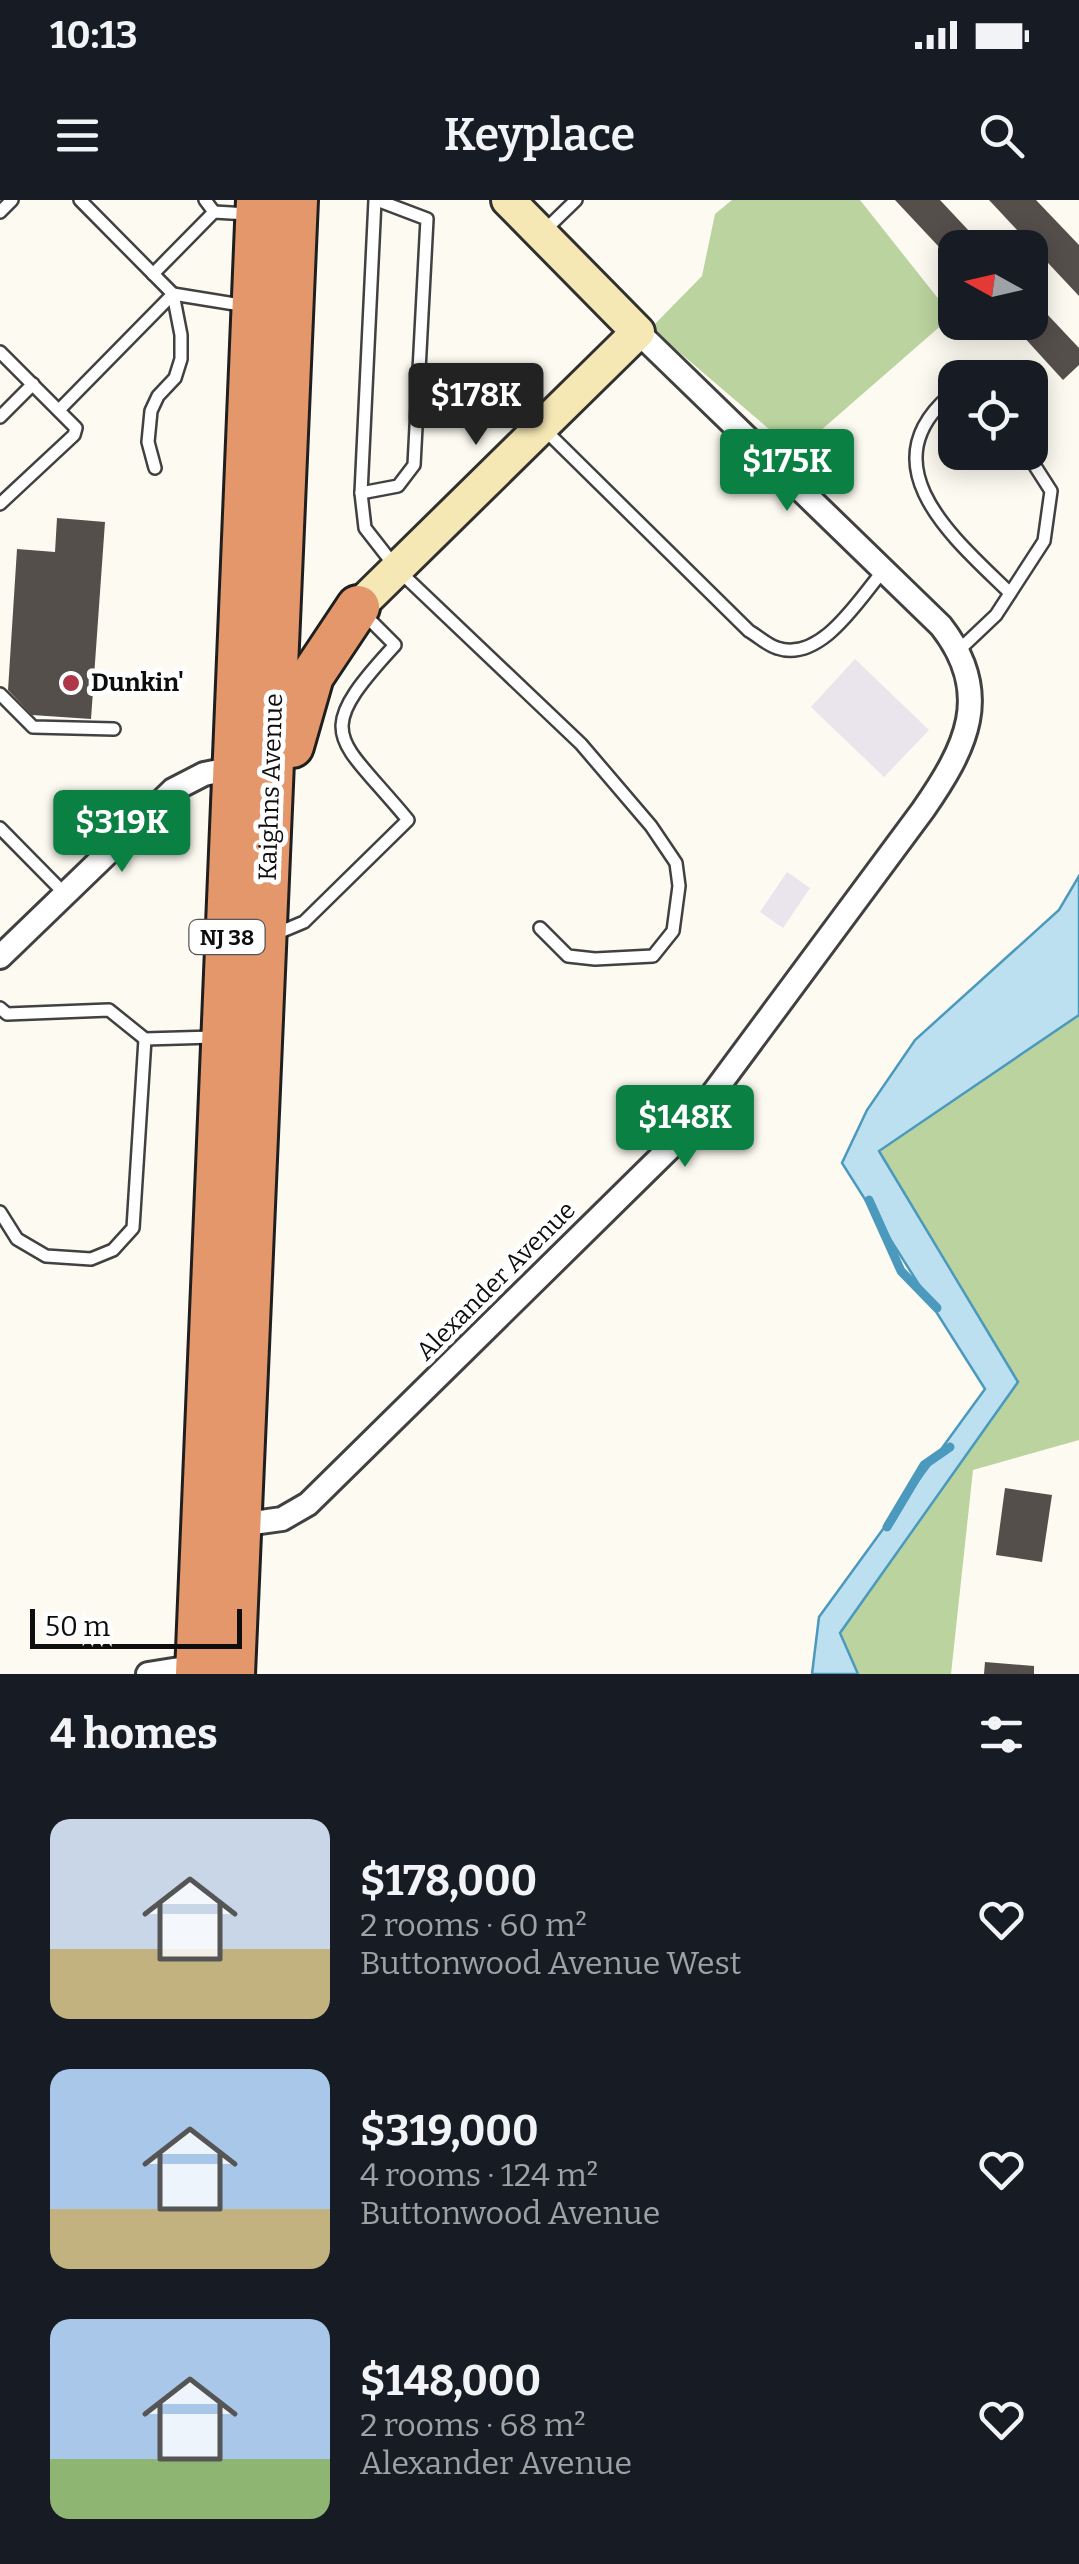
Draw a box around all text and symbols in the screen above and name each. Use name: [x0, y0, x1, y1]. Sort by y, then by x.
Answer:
text: 10:13: [50, 12, 138, 58]
icon: menu: [50, 108, 105, 163]
text: Keyplace: [444, 108, 635, 162]
icon: search: [974, 108, 1029, 163]
north arrow: [938, 230, 1048, 340]
map controls: [938, 230, 1048, 470]
button: locate: [938, 360, 1048, 470]
pin: $178K: [406, 363, 546, 448]
text: $178K: [430, 376, 522, 414]
pin: $175K: [717, 429, 857, 514]
text: $175K: [742, 442, 832, 480]
place label: Dunkin': [91, 668, 184, 698]
marker: Dunkin': [60, 672, 82, 694]
street label: Kaighns Avenue: [253, 693, 289, 881]
pin: $319K: [52, 790, 192, 875]
text: $319K: [75, 803, 169, 841]
road number: NJ 38: [190, 920, 264, 954]
pin: $148K: [615, 1085, 755, 1170]
text: $148K: [638, 1098, 732, 1136]
street label: Alexander Avenue: [410, 1195, 582, 1367]
scale bar: [30, 1604, 242, 1648]
text: 50 m: [45, 1610, 110, 1643]
icon: filters: [974, 1707, 1029, 1762]
text: 4 homes: [50, 1709, 218, 1759]
text: $178,000: [360, 1856, 537, 1906]
icon: home: [130, 1859, 250, 1979]
icon: heart: [974, 1892, 1029, 1947]
text: 2 rooms · 60 m²: [360, 1906, 587, 1944]
text: Buttonwood Avenue West: [360, 1944, 741, 1982]
text: $319,000: [360, 2106, 539, 2156]
icon: home: [130, 2109, 250, 2229]
icon: heart: [974, 2142, 1029, 2197]
text: 4 rooms · 124 m²: [360, 2156, 598, 2194]
text: Buttonwood Avenue: [360, 2194, 660, 2232]
text: $148,000: [360, 2356, 541, 2406]
icon: home: [130, 2359, 250, 2479]
icon: heart: [974, 2392, 1029, 2447]
text: 2 rooms · 68 m²: [360, 2406, 586, 2444]
text: Alexander Avenue: [360, 2444, 632, 2482]

